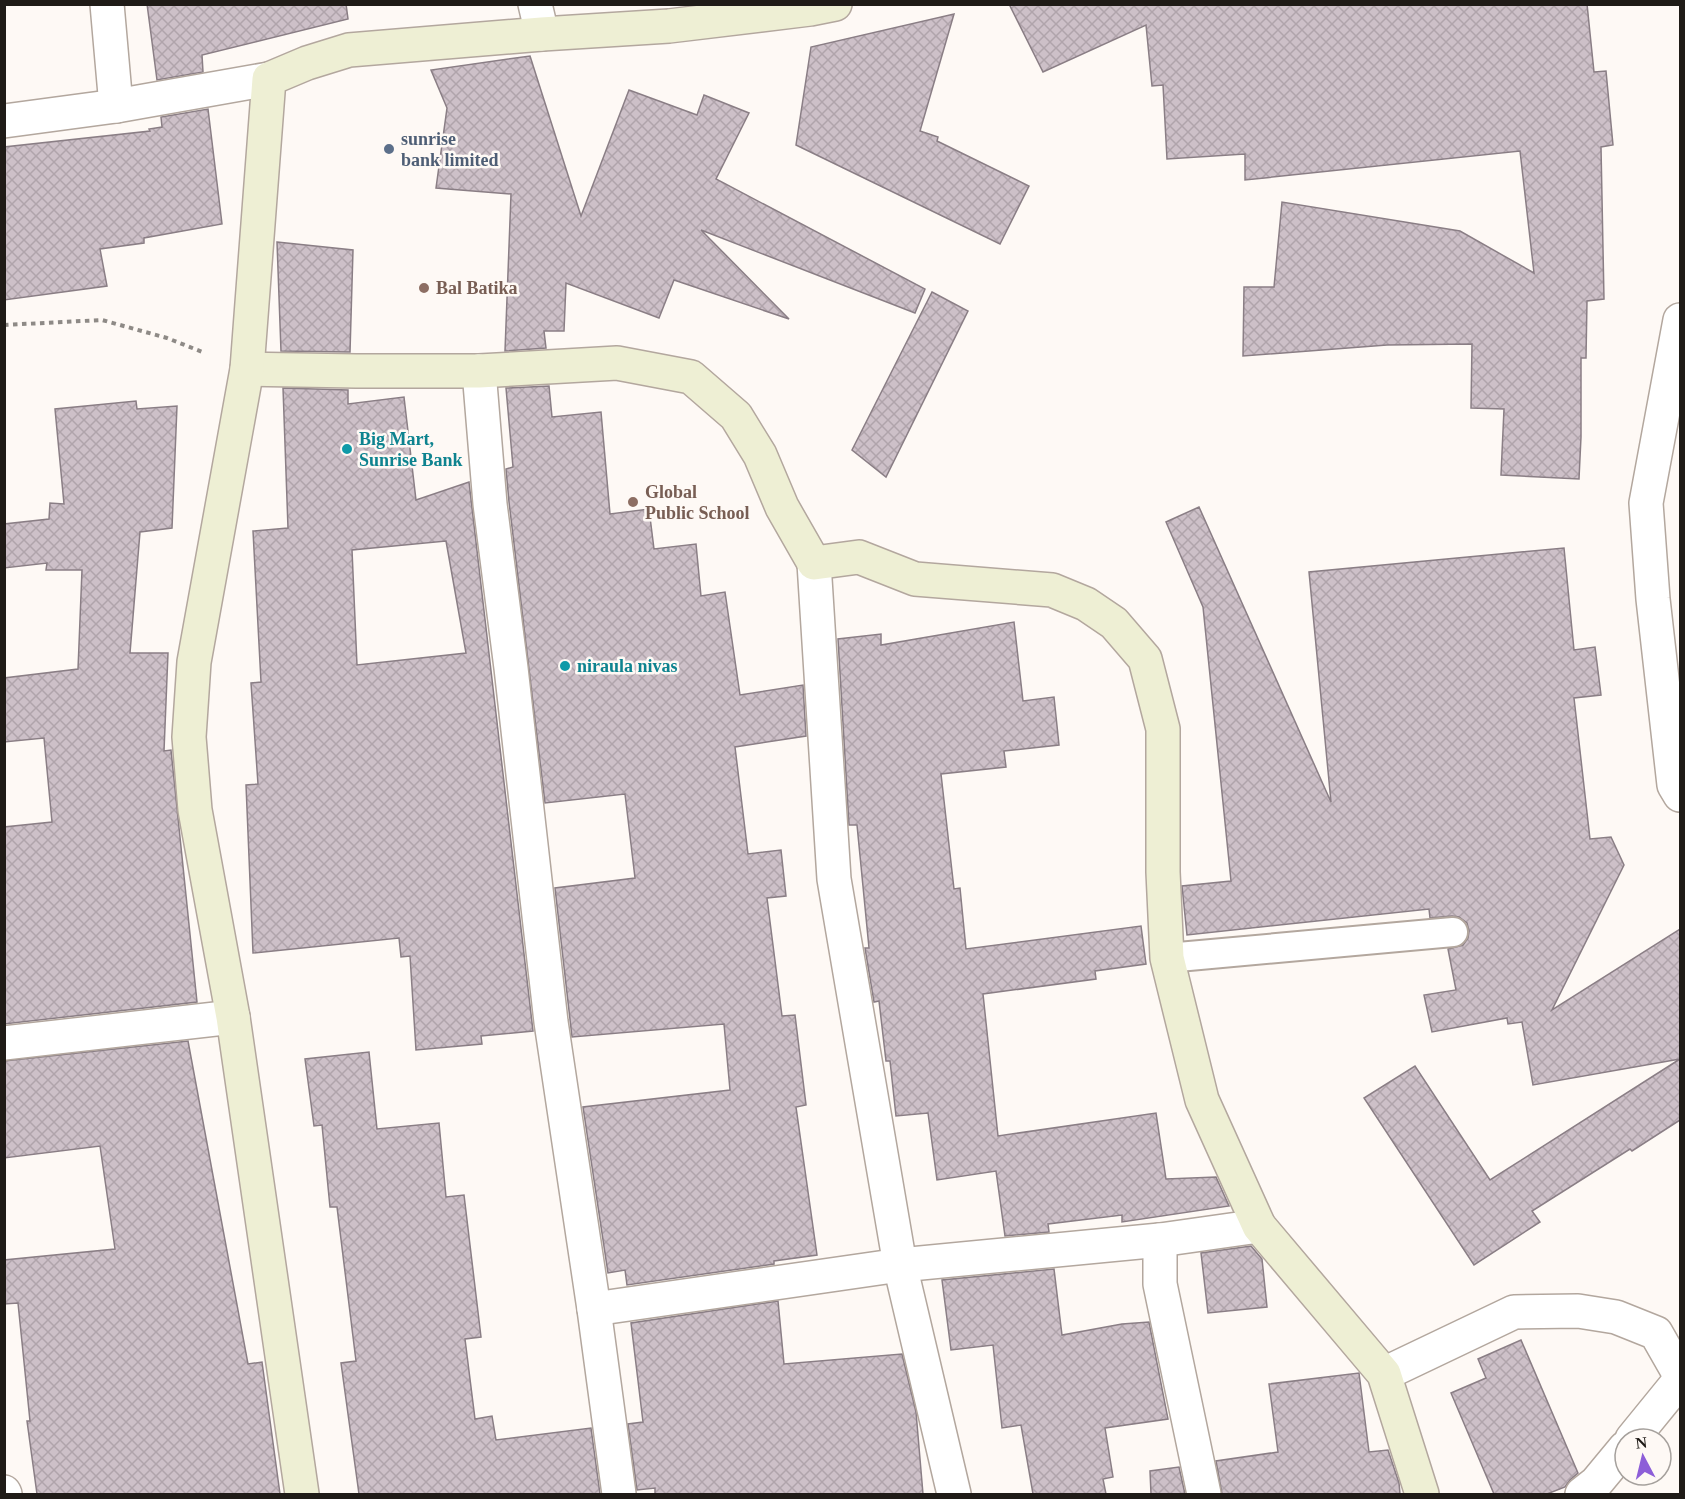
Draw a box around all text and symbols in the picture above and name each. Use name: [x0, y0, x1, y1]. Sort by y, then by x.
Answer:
place label: sunrise bank limited: [401, 129, 499, 170]
marker: sunrise bank limited: [382, 142, 396, 156]
place label: Bal Batika: [436, 278, 518, 298]
marker: Bal Batika: [417, 281, 431, 295]
place label: Big Mart, Sunrise Bank: [359, 429, 463, 470]
marker: Big Mart, Sunrise Bank: [340, 442, 354, 456]
place label: Global Public School: [645, 482, 750, 523]
marker: Global Public School: [626, 495, 640, 509]
place label: niraula nivas: [577, 656, 678, 676]
marker: niraula nivas: [558, 659, 572, 673]
north arrow: [1613, 1427, 1673, 1487]
text: N: [1634, 1433, 1648, 1452]

